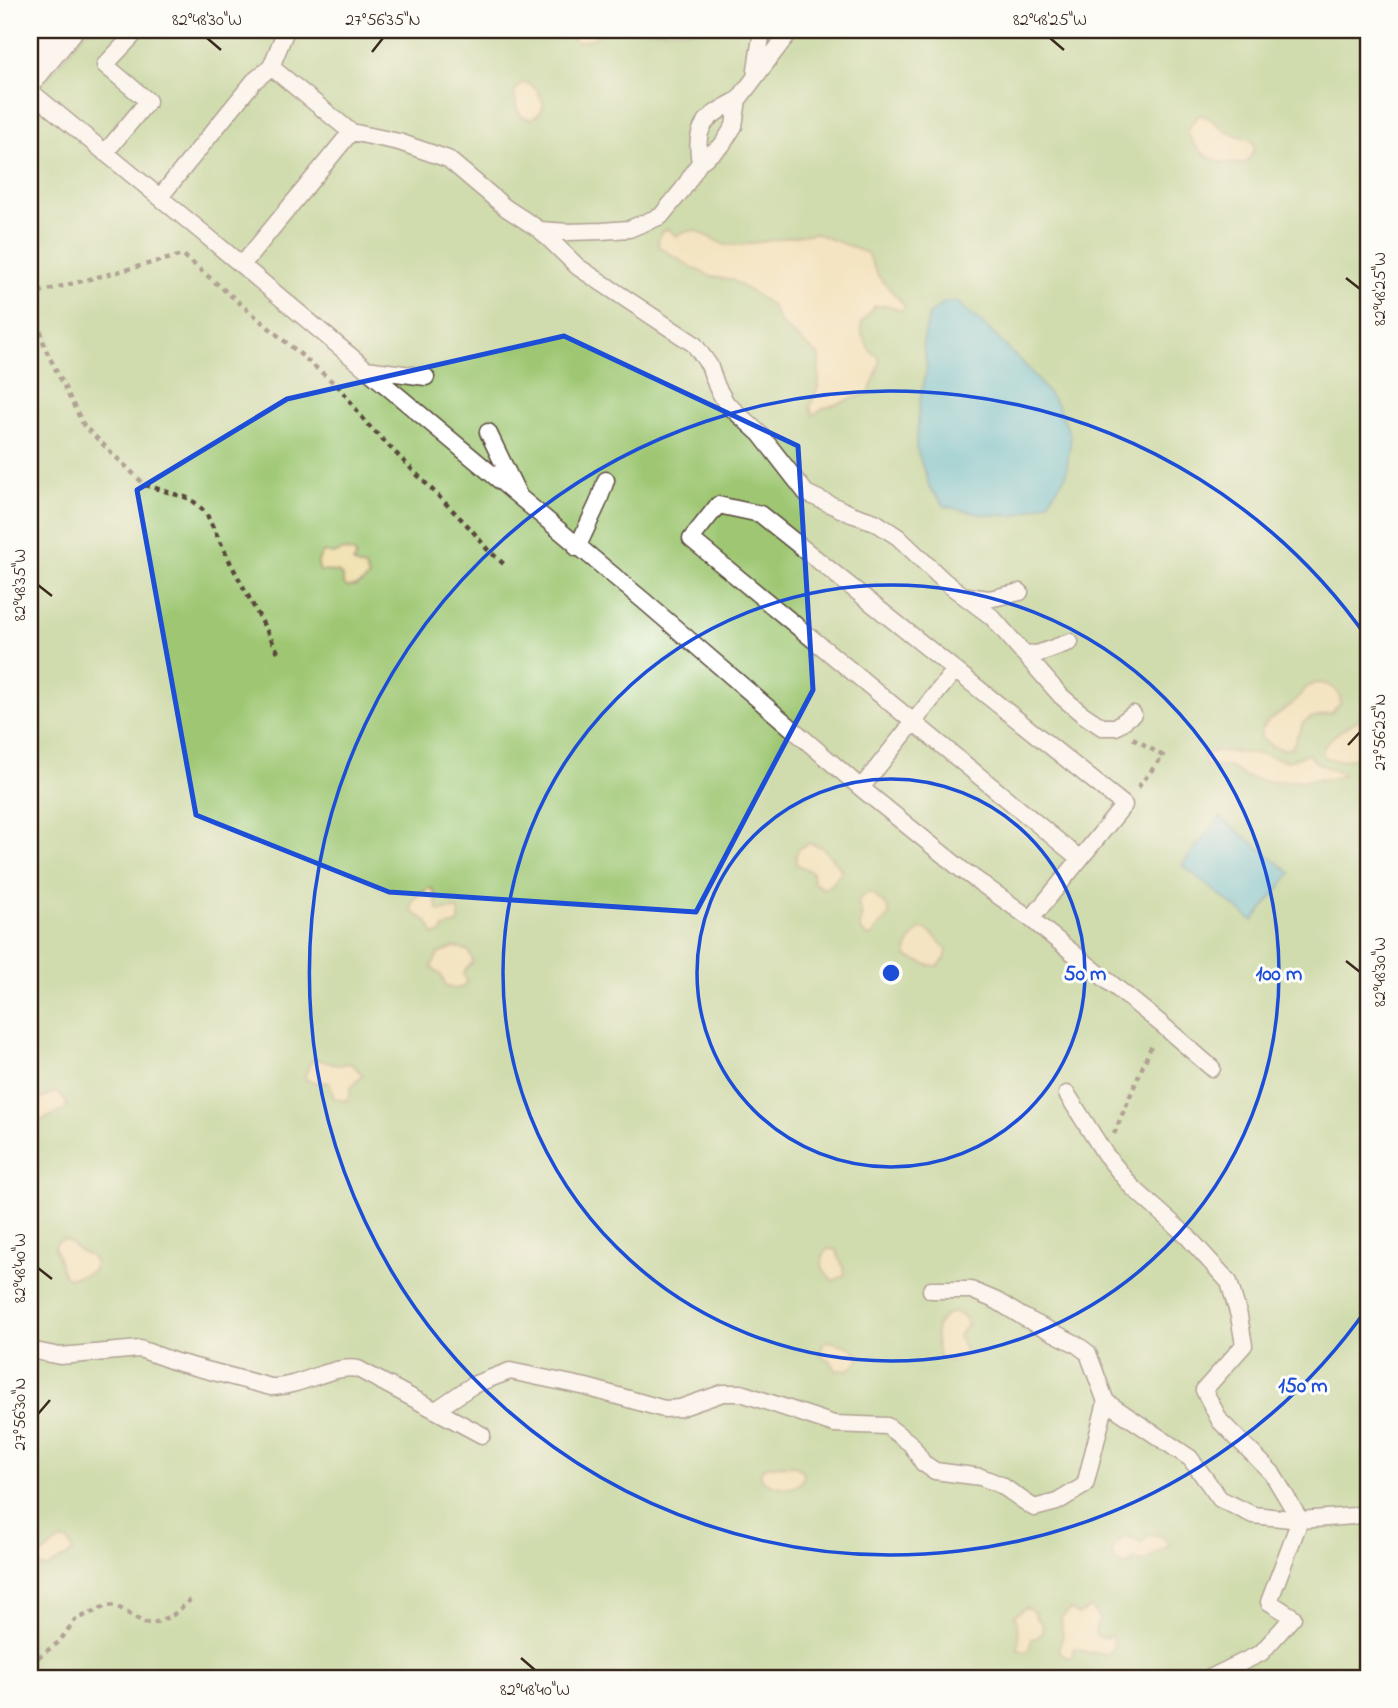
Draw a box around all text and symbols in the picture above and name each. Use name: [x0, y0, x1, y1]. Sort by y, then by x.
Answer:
text: 82°48'30"W: [172, 8, 242, 34]
text: 27°56'35"N: [345, 8, 421, 34]
text: 82°48'25"W: [1013, 8, 1087, 34]
text: 82°48'25"W: [1368, 252, 1394, 326]
text: 82°48'35"W: [8, 549, 34, 621]
text: 27°56'25"N: [1368, 694, 1394, 770]
text: 82°48'30"W: [1368, 937, 1394, 1007]
text: 50 m: [1064, 960, 1106, 990]
text: 100 m: [1256, 960, 1302, 990]
centre of rings: [879, 961, 903, 985]
text: 82°48'40"W: [8, 1233, 34, 1303]
text: 150 m: [1278, 1372, 1328, 1402]
text: 27°56'30"N: [8, 1378, 34, 1450]
text: 82°48'40"W: [500, 1678, 570, 1704]

